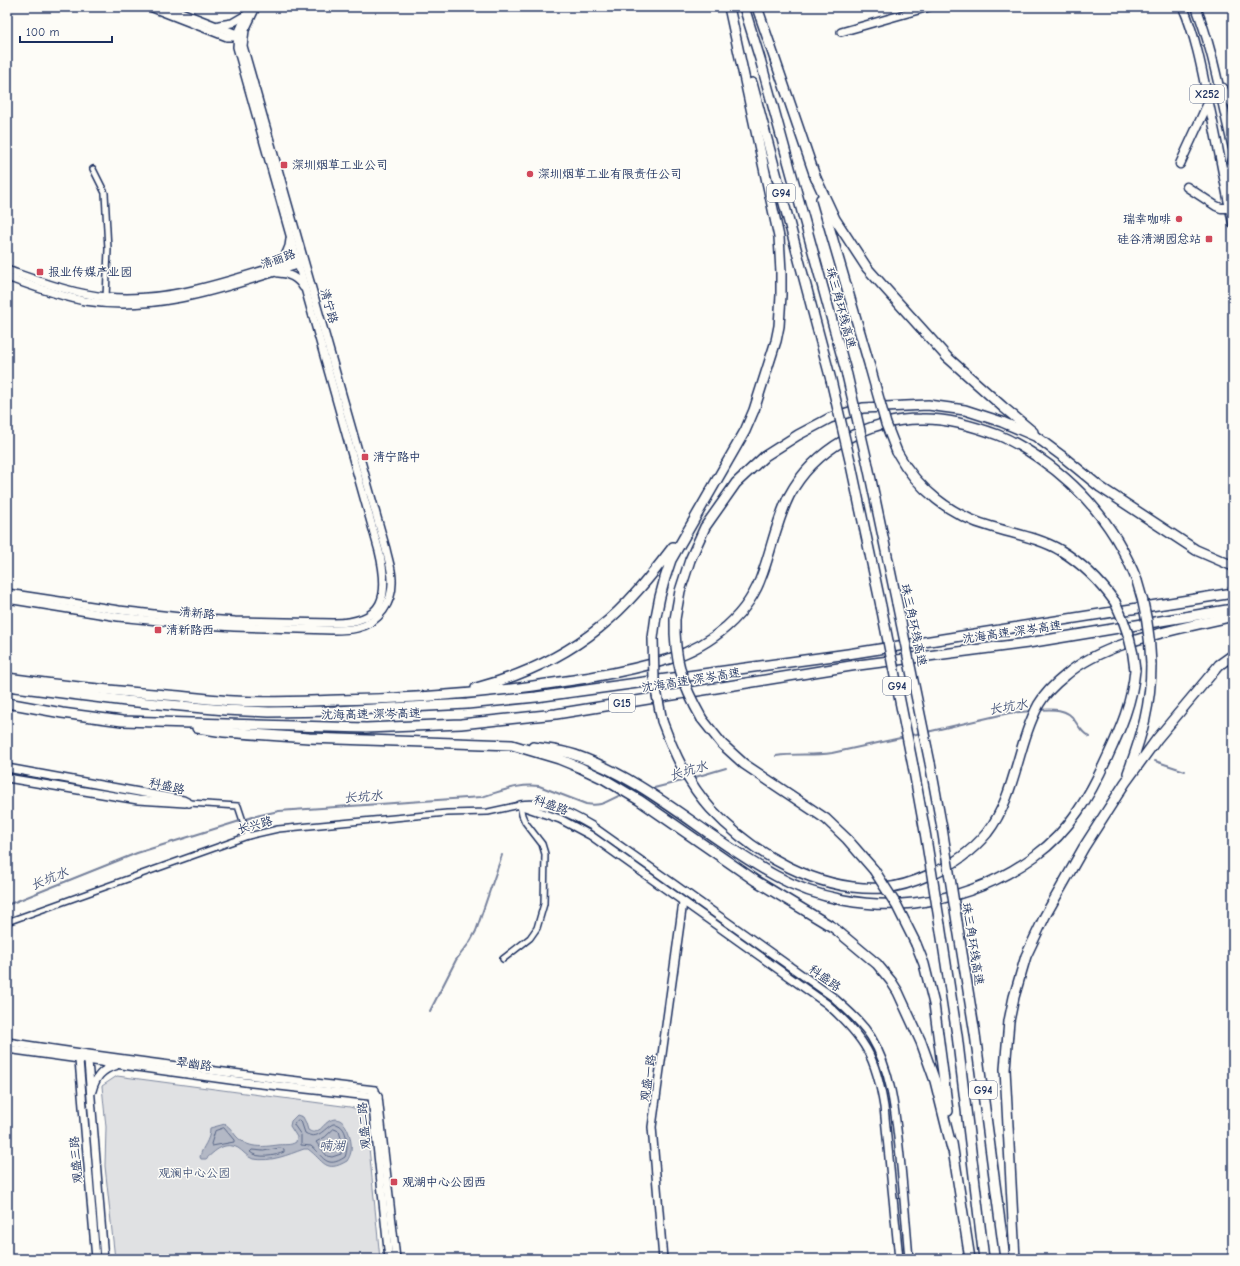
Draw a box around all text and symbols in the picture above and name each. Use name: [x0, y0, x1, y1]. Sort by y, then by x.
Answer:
scale bar: [20, 18, 112, 44]
text: 100 m: [26, 25, 59, 39]
road number: X252: [1190, 85, 1224, 103]
place label: 深圳烟草工业公司: [292, 158, 388, 172]
marker: 深圳烟草工业公司: [279, 160, 289, 170]
place label: 深圳烟草工业有限责任公司: [538, 167, 682, 181]
marker: 深圳烟草工业有限责任公司: [525, 169, 535, 179]
road number: G94: [767, 184, 795, 202]
place label: 瑞幸咖啡: [1123, 212, 1171, 226]
marker: 瑞幸咖啡: [1174, 214, 1184, 224]
place label: 硅谷清湖园总站: [1117, 232, 1201, 246]
marker: 硅谷清湖园总站: [1204, 234, 1214, 244]
street label: 清丽路: [259, 247, 297, 271]
place label: 报业传媒产业园: [48, 265, 132, 279]
street label: 珠三角环线高速: [823, 266, 859, 350]
marker: 报业传媒产业园: [35, 267, 45, 277]
street label: 清宁路: [317, 287, 341, 325]
place label: 清宁路中: [373, 450, 421, 464]
marker: 清宁路中: [360, 452, 370, 462]
street label: 珠三角环线高速: [898, 582, 930, 668]
street label: 清新路: [178, 604, 216, 622]
street label: 沈海高速 深岑高速: [962, 618, 1062, 646]
place label: 清新路西: [166, 623, 214, 637]
marker: 清新路西: [153, 625, 163, 635]
street label: 沈海高速 深岑高速: [641, 665, 741, 695]
road number: G94: [883, 677, 911, 695]
road number: G15: [609, 694, 635, 712]
water label: 长坑水: [988, 696, 1029, 717]
street label: 沈海高速 深岑高速: [321, 706, 421, 722]
water label: 长坑水: [667, 758, 710, 783]
street label: 科盛路: [148, 775, 186, 797]
water label: 长坑水: [343, 788, 384, 805]
street label: 科盛路: [532, 792, 570, 818]
street label: 长兴路: [236, 814, 274, 836]
water label: 长坑水: [28, 864, 71, 893]
street label: 珠三角环线高速: [960, 901, 986, 987]
street label: 科盛路: [806, 962, 844, 994]
street label: 观盛一路: [638, 1053, 658, 1103]
street label: 翠幽路: [175, 1055, 213, 1073]
road number: G94: [969, 1081, 997, 1099]
street label: 观盛二路: [355, 1101, 373, 1151]
street label: 观盛三路: [67, 1135, 85, 1185]
water label: 喃湖: [319, 1138, 347, 1153]
park label: 观澜中心公园: [158, 1166, 230, 1180]
place label: 观湖中心公园西: [402, 1175, 486, 1189]
marker: 观湖中心公园西: [389, 1177, 399, 1187]

